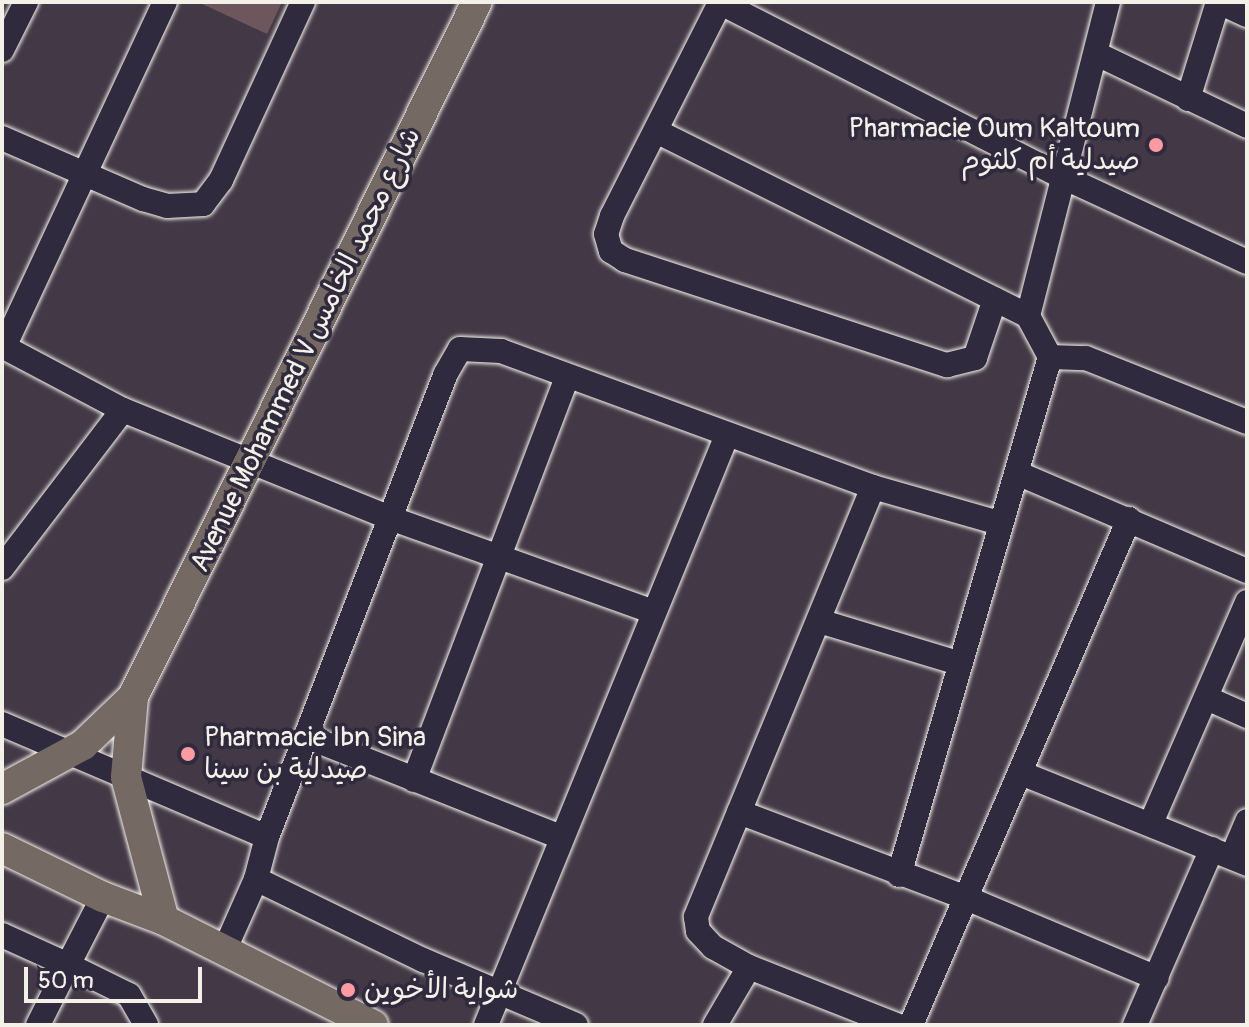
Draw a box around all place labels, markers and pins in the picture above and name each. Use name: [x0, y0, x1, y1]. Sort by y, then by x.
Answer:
place label: Pharmacie Oum Kaltoum صيدلية أم كلثوم: [848, 112, 1140, 178]
marker: Pharmacie Oum Kaltoum صيدلية أم كلثوم: [1147, 136, 1165, 154]
place label: Pharmacie Ibn Sina صيدلية بن سينا: [204, 721, 426, 787]
marker: Pharmacie Ibn Sina صيدلية بن سينا: [179, 745, 197, 763]
place label: شواية الأخوين: [364, 973, 519, 1007]
marker: شواية الأخوين: [339, 981, 357, 999]

